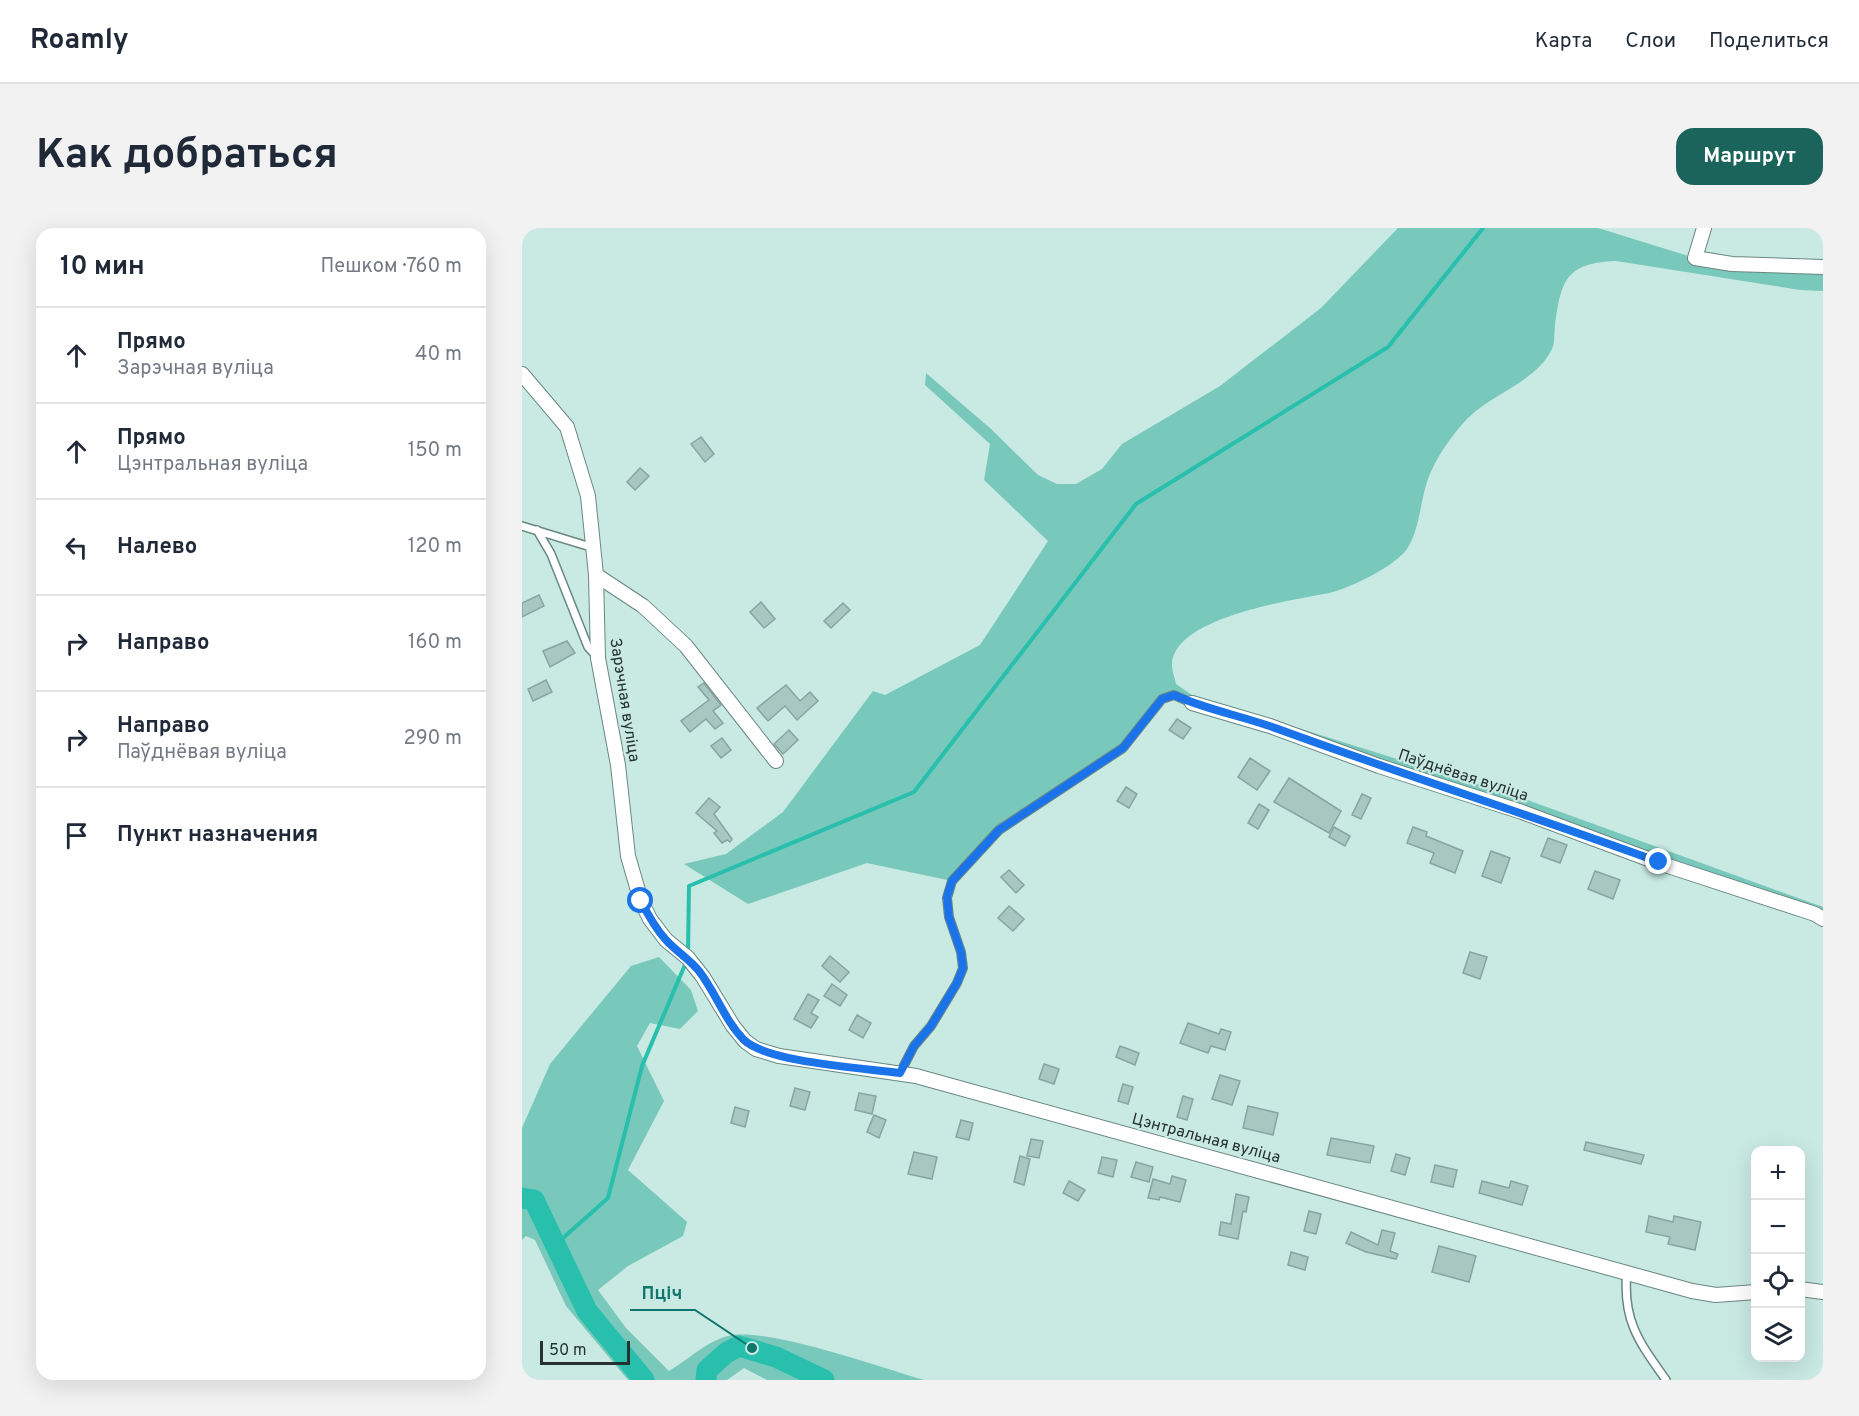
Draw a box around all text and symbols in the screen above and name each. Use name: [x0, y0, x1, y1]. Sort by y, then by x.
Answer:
text: Roamly: [30, 23, 129, 59]
text: Карта: [1535, 28, 1592, 55]
text: Слои: [1625, 28, 1676, 55]
text: Поделиться: [1709, 28, 1829, 55]
button: Маршрут: [1676, 128, 1823, 185]
text: Как добраться: [36, 130, 338, 183]
text: 10 мин: [60, 251, 145, 284]
text: Пешком · 760 m: [320, 254, 462, 280]
text: Прямо: [117, 329, 186, 356]
icon: ahead: [60, 339, 93, 372]
text: 40 m: [415, 342, 462, 368]
text: Зарэчная вуліца: [117, 356, 274, 382]
text: Прямо: [117, 425, 186, 452]
icon: ahead: [60, 435, 93, 468]
text: 150 m: [408, 438, 462, 464]
text: Цэнтральная вуліца: [117, 452, 308, 478]
icon: left: [60, 531, 93, 564]
text: Налево: [117, 534, 197, 561]
text: 120 m: [408, 534, 462, 560]
icon: right: [60, 627, 93, 660]
text: Направо: [117, 630, 209, 657]
text: 160 m: [408, 630, 462, 656]
street label: Зарэчная вуліца: [604, 637, 644, 763]
text: Направо: [117, 713, 209, 740]
icon: right: [60, 723, 93, 756]
text: 290 m: [404, 726, 462, 752]
text: Паўднёвая вуліца: [117, 740, 287, 766]
street label: Паўднёвая вуліца: [1395, 746, 1531, 806]
icon: arrive: [60, 819, 93, 852]
text: Пункт назначения: [117, 822, 318, 849]
route end: [1645, 848, 1671, 874]
route start: [627, 887, 653, 913]
street label: Цэнтральная вуліца: [1130, 1110, 1282, 1168]
map controls: [1751, 1146, 1805, 1362]
button: +: [1751, 1146, 1805, 1200]
button: −: [1751, 1200, 1805, 1254]
button: locate: [1751, 1254, 1805, 1308]
callout: Пціч: [630, 1274, 695, 1310]
text: Пціч: [642, 1283, 682, 1306]
button: layers: [1751, 1308, 1805, 1362]
scale bar: [540, 1338, 630, 1366]
text: 50 m: [549, 1341, 587, 1361]

